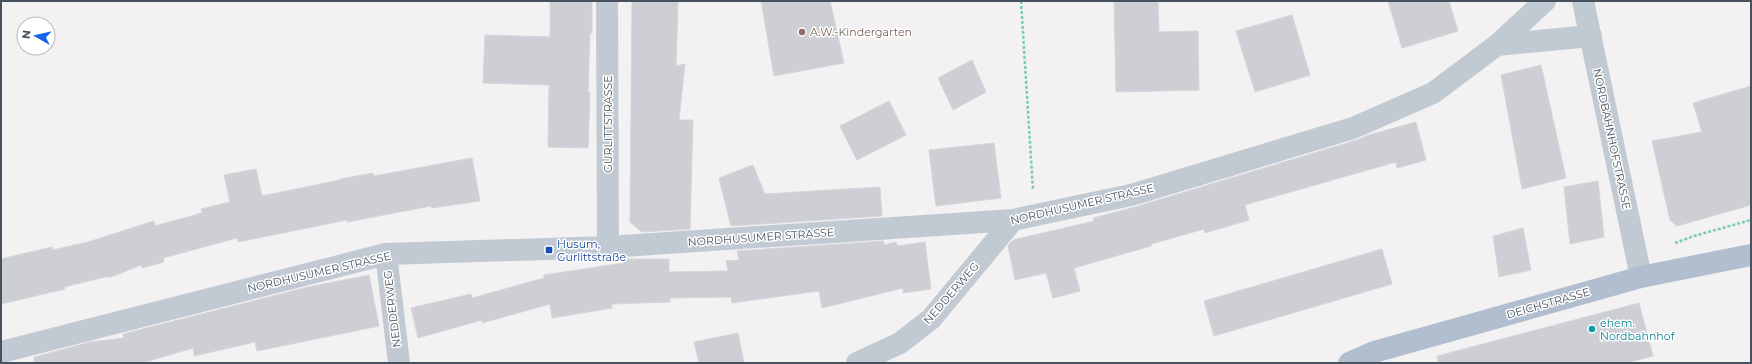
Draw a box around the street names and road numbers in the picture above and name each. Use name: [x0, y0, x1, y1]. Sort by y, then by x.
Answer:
street label: NORDBAHNHOFSTRASSE: [1590, 67, 1634, 211]
street label: GURLITTSTRASSE: [601, 75, 615, 173]
street label: NORDHUSUMER STRASSE: [1009, 181, 1155, 227]
street label: NORDHUSUMER STRASSE: [687, 225, 835, 249]
street label: NORDHUSUMER STRASSE: [246, 249, 392, 295]
street label: NEDDERWEG: [920, 259, 982, 327]
street label: NEDDERWEG: [380, 270, 404, 348]
street label: DEICHSTRASSE: [1505, 284, 1591, 322]

